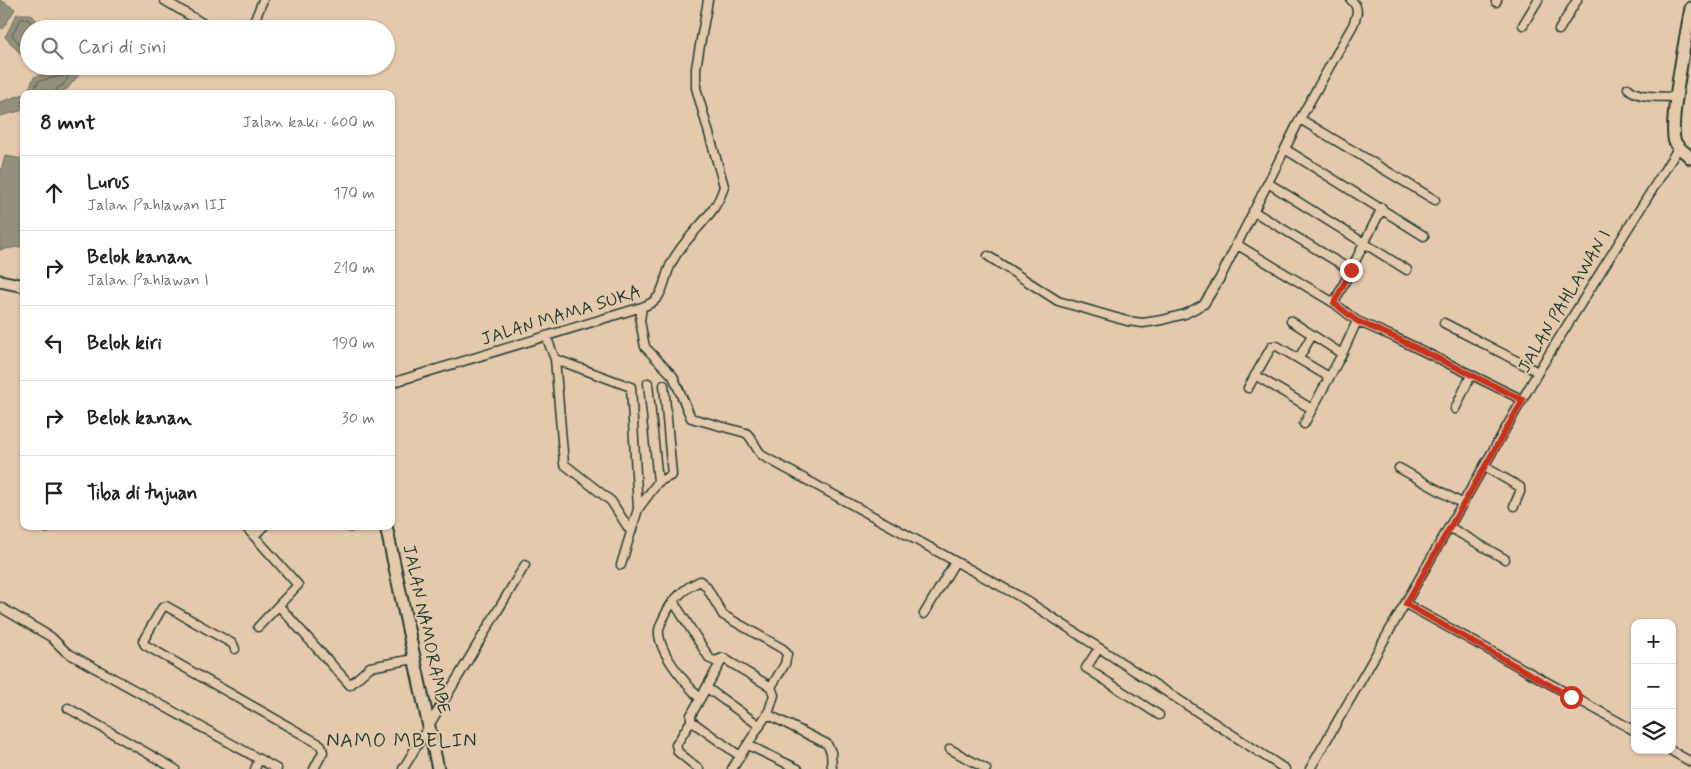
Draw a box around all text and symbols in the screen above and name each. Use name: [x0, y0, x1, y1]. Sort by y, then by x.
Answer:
search box: [20, 20, 395, 75]
icon: search: [38, 34, 66, 62]
text: Cari di sini: [78, 35, 166, 60]
text: 8 mnt: [40, 109, 96, 137]
text: Jalan kaki · 600 m: [242, 112, 375, 133]
text: Lurus: [87, 170, 129, 195]
icon: ahead: [40, 179, 68, 207]
text: 170 m: [333, 183, 375, 204]
text: Jalan Pahlawan III: [87, 195, 227, 216]
street label: JALAN PAHLAWAN I: [1513, 225, 1617, 378]
text: Belok kanan: [87, 245, 192, 270]
icon: right: [40, 254, 68, 282]
text: 210 m: [334, 258, 375, 279]
route end: [1340, 259, 1363, 282]
text: Jalan Pahlawan I: [87, 270, 209, 291]
street label: JALAN MAMA SUKA: [478, 280, 644, 352]
icon: left: [40, 329, 68, 357]
text: Belok kiri: [87, 331, 162, 356]
text: 190 m: [332, 333, 375, 354]
icon: right: [40, 404, 68, 432]
text: Belok kanan: [87, 406, 192, 431]
text: 30 m: [342, 408, 375, 429]
icon: arrive: [40, 479, 68, 507]
text: Tiba di tujuan: [87, 481, 198, 506]
street label: JALAN NAMORAMBE: [396, 542, 456, 716]
map controls: [1631, 619, 1676, 754]
button: +: [1631, 619, 1676, 664]
button: −: [1631, 664, 1676, 709]
route start: [1560, 686, 1583, 709]
button: layers: [1631, 709, 1676, 754]
district label: NAMO MBELIN: [326, 728, 478, 755]

